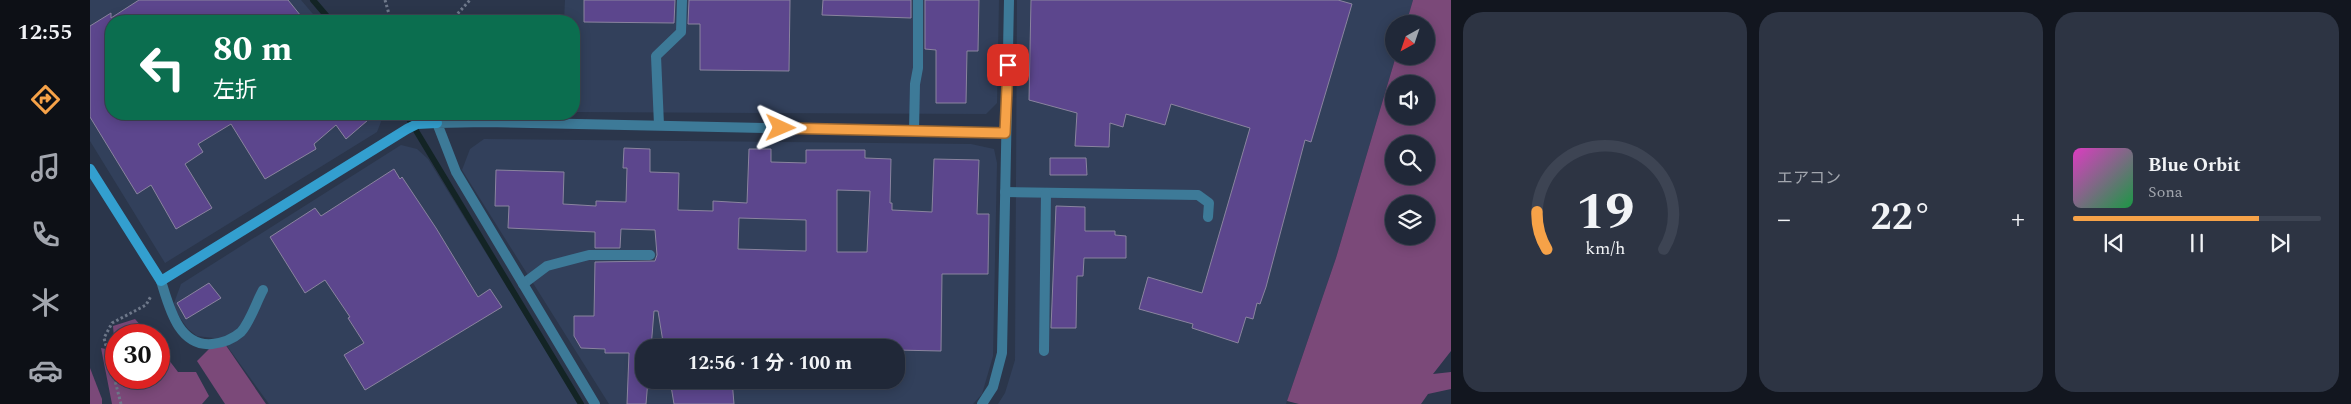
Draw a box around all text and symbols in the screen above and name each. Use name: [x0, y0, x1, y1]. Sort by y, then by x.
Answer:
north arrow: [1385, 15, 1435, 65]
map controls: [1385, 15, 1435, 245]
text: 12:55: [17, 16, 73, 49]
text: 80 m: [213, 23, 293, 76]
icon: left: [130, 35, 195, 100]
pin: [987, 44, 1029, 86]
icon: arrive: [994, 51, 1022, 79]
text: 左折: [213, 74, 257, 107]
button: sound: [1385, 75, 1435, 125]
icon: directions: [28, 82, 63, 117]
position arrow: [754, 101, 806, 153]
button: search: [1385, 135, 1435, 185]
icon: music: [28, 150, 63, 185]
text: Blue Orbit: [2148, 151, 2241, 180]
text: エアコン: [1777, 166, 1841, 190]
text: 19: [1576, 173, 1634, 252]
text: Sona: [2148, 180, 2183, 204]
text: 22°: [1870, 189, 1932, 247]
button: layers: [1385, 195, 1435, 245]
text: −: [1777, 198, 1791, 241]
text: +: [2011, 198, 2025, 241]
icon: phone: [28, 217, 63, 252]
icon: previous: [2100, 229, 2128, 257]
icon: pause: [2183, 229, 2211, 257]
icon: next: [2266, 229, 2294, 257]
text: km/h: [1585, 235, 1625, 262]
icon: climate: [28, 285, 63, 320]
speed limit sign: 30: [105, 324, 170, 389]
text: 12:56 · 1 分 · 100 m: [688, 349, 852, 378]
icon: car: [28, 353, 63, 388]

